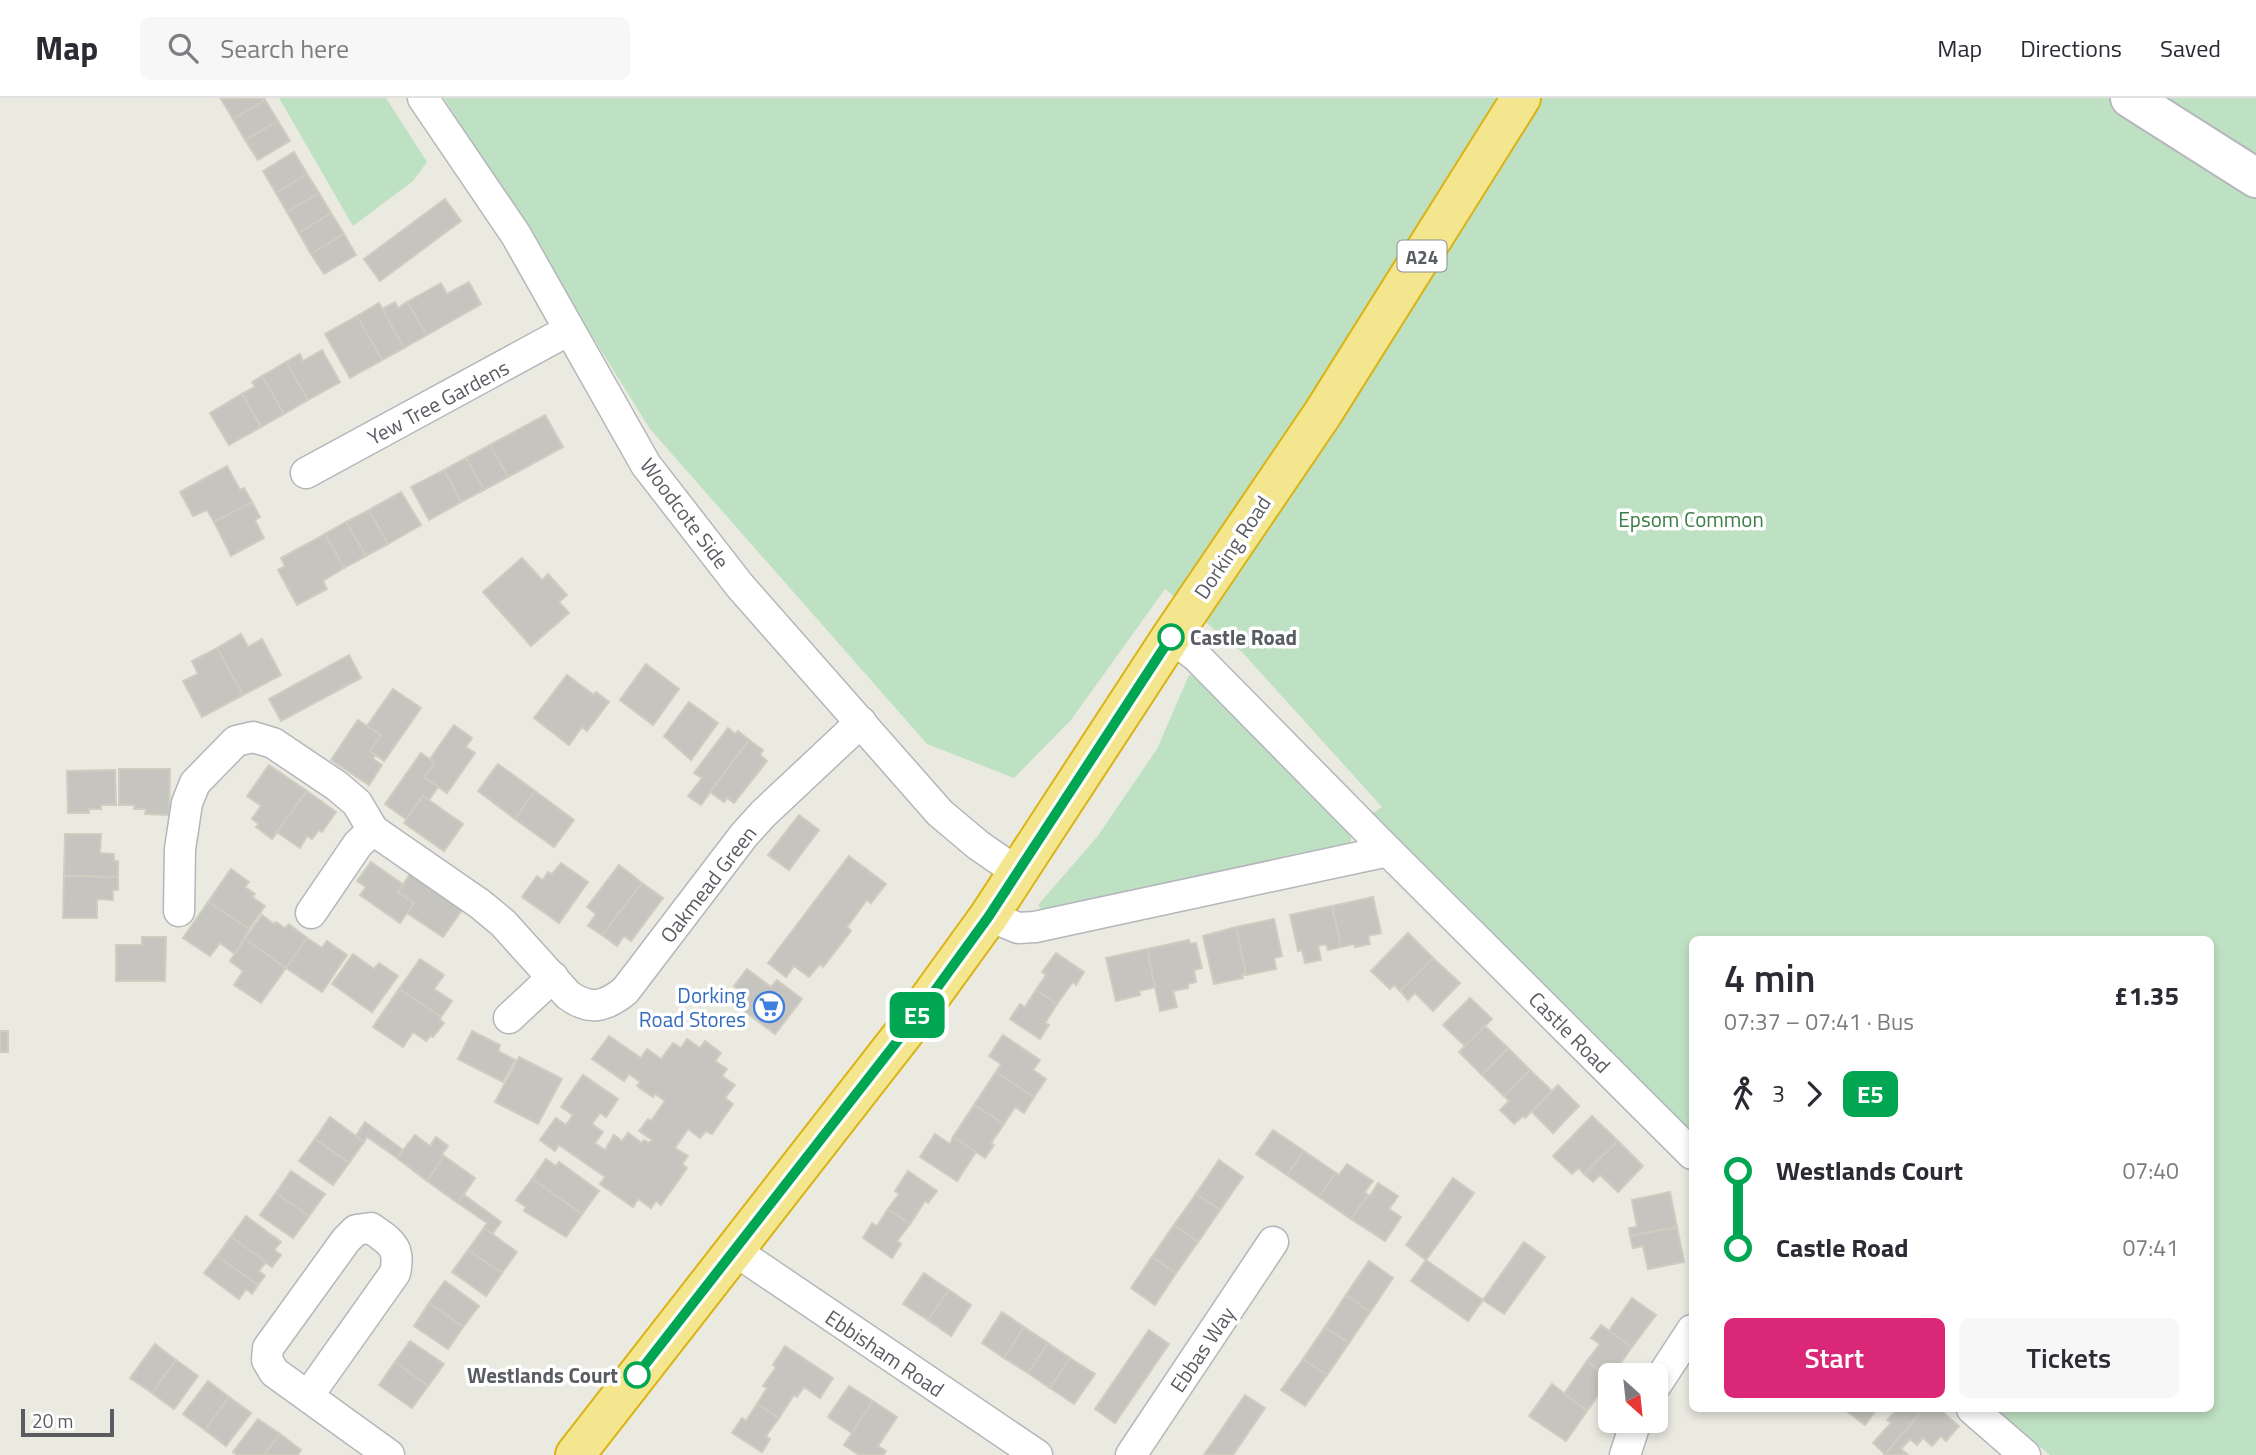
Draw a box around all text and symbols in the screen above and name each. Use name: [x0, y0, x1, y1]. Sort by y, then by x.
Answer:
search box: [140, 17, 630, 80]
text: Map: [35, 23, 98, 73]
icon: search: [164, 29, 202, 67]
text: Search here: [220, 29, 349, 68]
text: Map: [1937, 30, 1982, 66]
text: Directions: [2020, 30, 2122, 66]
text: Saved: [2160, 30, 2221, 66]
road number: A24: [1398, 240, 1446, 272]
street label: Yew Tree Gardens: [361, 351, 515, 453]
street label: Woodcote Side: [633, 451, 737, 575]
street label: Dorking Road: [1186, 489, 1278, 605]
park label: Epsom Common: [1618, 503, 1764, 535]
place label: Castle Road: [1190, 621, 1297, 653]
marker: Castle Road: [1158, 624, 1184, 650]
street label: Oakmead Green: [652, 818, 764, 950]
text: 4 min: [1724, 949, 1815, 1007]
text: £1.35: [2114, 976, 2179, 1015]
place label: Dorking Road Stores: [639, 979, 746, 1035]
street label: Castle Road: [1522, 984, 1618, 1080]
supermarket icon: Dorking Road Stores: [752, 990, 786, 1024]
line badge: E5: [886, 992, 948, 1038]
text: E5: [904, 997, 930, 1033]
text: 07:37 – 07:41 · Bus: [1724, 1004, 1914, 1039]
icon: walk: [1724, 1075, 1762, 1113]
icon: forward: [1795, 1075, 1833, 1113]
text: 3: [1772, 1076, 1785, 1111]
text: E5: [1857, 1076, 1884, 1112]
text: Westlands Court: [1776, 1151, 1963, 1190]
text: 07:40: [2122, 1153, 2179, 1188]
text: Castle Road: [1776, 1228, 1908, 1267]
text: 07:41: [2122, 1230, 2179, 1265]
street label: Ebbas Way: [1161, 1300, 1243, 1398]
street label: Ebbisham Road: [819, 1301, 951, 1405]
button: Start: [1724, 1318, 1945, 1398]
button: Tickets: [1959, 1318, 2179, 1398]
place label: Westlands Court: [467, 1359, 618, 1391]
marker: Westlands Court: [624, 1362, 650, 1388]
north arrow: [1598, 1363, 1668, 1433]
map controls: [1598, 1363, 1668, 1433]
scale bar: [21, 1406, 114, 1438]
text: 20 m: [32, 1406, 73, 1435]

